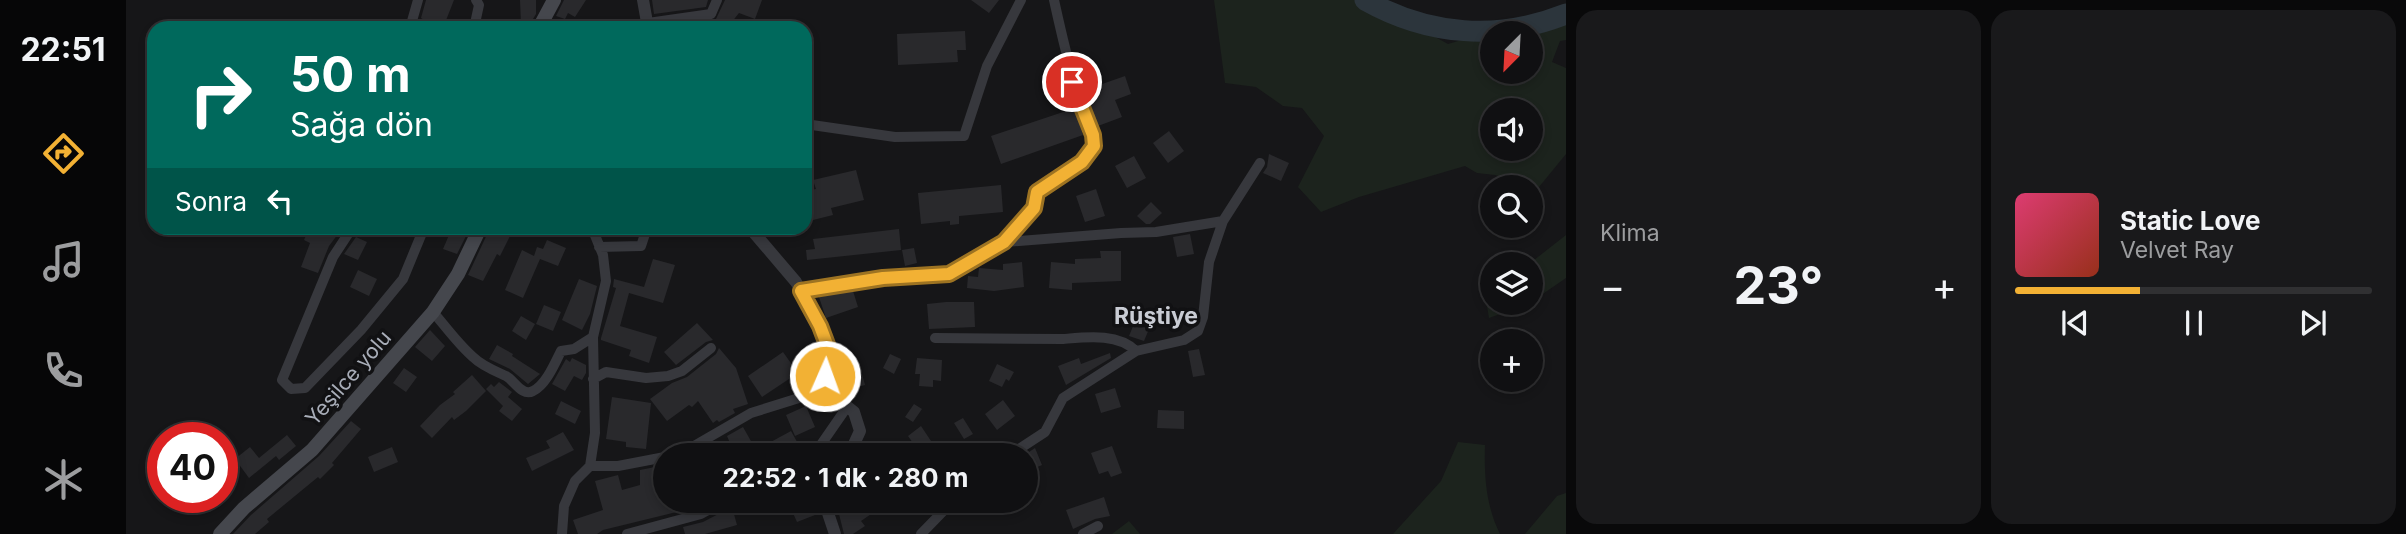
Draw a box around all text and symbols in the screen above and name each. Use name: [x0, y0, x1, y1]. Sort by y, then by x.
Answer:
north arrow: [1480, 21, 1544, 84]
map controls: [1480, 21, 1543, 392]
text: 22:51: [20, 30, 106, 69]
text: 50 m: [290, 45, 411, 104]
icon: right: [175, 49, 266, 140]
pin: [1042, 52, 1102, 112]
icon: arrive: [1053, 63, 1091, 101]
button: sound: [1480, 98, 1543, 161]
text: Sağa dön: [290, 105, 433, 144]
icon: directions: [39, 129, 88, 178]
button: search: [1480, 175, 1543, 238]
icon: left: [261, 182, 299, 220]
text: Sonra: [175, 186, 247, 217]
text: Static Love: [2120, 205, 2261, 236]
text: Klima: [1600, 219, 1660, 247]
text: Velvet Ray: [2120, 236, 2234, 264]
icon: music: [39, 237, 88, 286]
button: layers: [1480, 252, 1543, 315]
text: 23°: [1734, 254, 1823, 317]
text: −: [1600, 263, 1625, 309]
text: +: [1932, 263, 1957, 309]
district label: Rüştiye: [1114, 302, 1198, 330]
icon: previous: [2056, 304, 2094, 342]
icon: pause: [2175, 304, 2213, 342]
icon: next: [2294, 304, 2332, 342]
street label: Yeşilce yolu: [300, 325, 396, 431]
button: +: [1480, 329, 1543, 392]
position arrow: [788, 339, 862, 413]
icon: phone: [39, 346, 88, 395]
speed limit sign: 40: [147, 422, 238, 513]
icon: climate: [39, 455, 88, 504]
text: 22:52 · 1 dk · 280 m: [723, 462, 968, 493]

